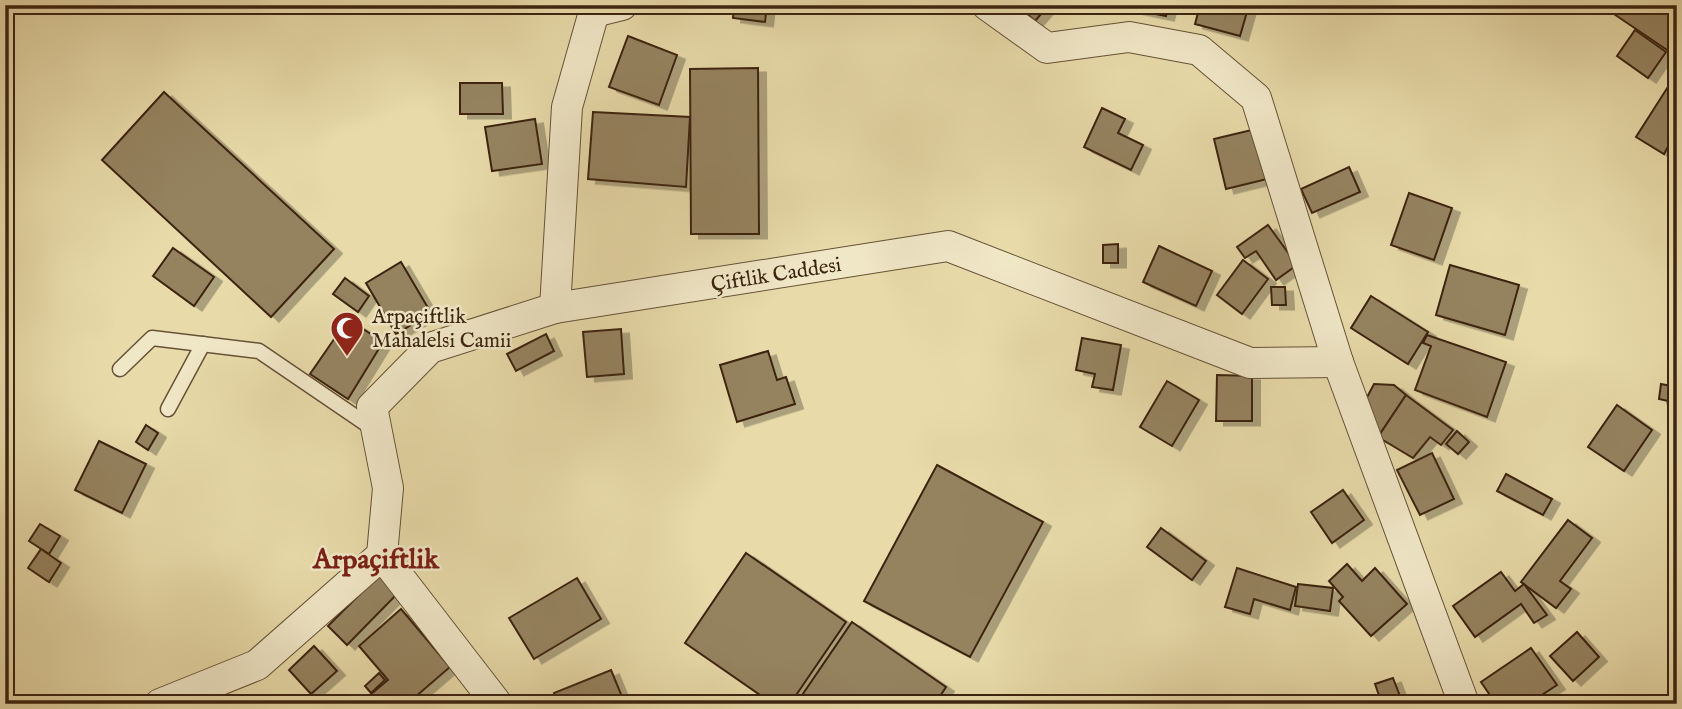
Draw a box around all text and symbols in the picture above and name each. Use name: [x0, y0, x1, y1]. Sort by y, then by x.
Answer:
street label: Çiftlik Caddesi: [709, 252, 843, 299]
place label: Arpaçiftlik Mahalelsi Camii: [371, 304, 511, 355]
mosque icon: Arpaçiftlik Mahalelsi Camii: [328, 309, 366, 358]
district label: Arpaçiftlik: [312, 543, 440, 578]

